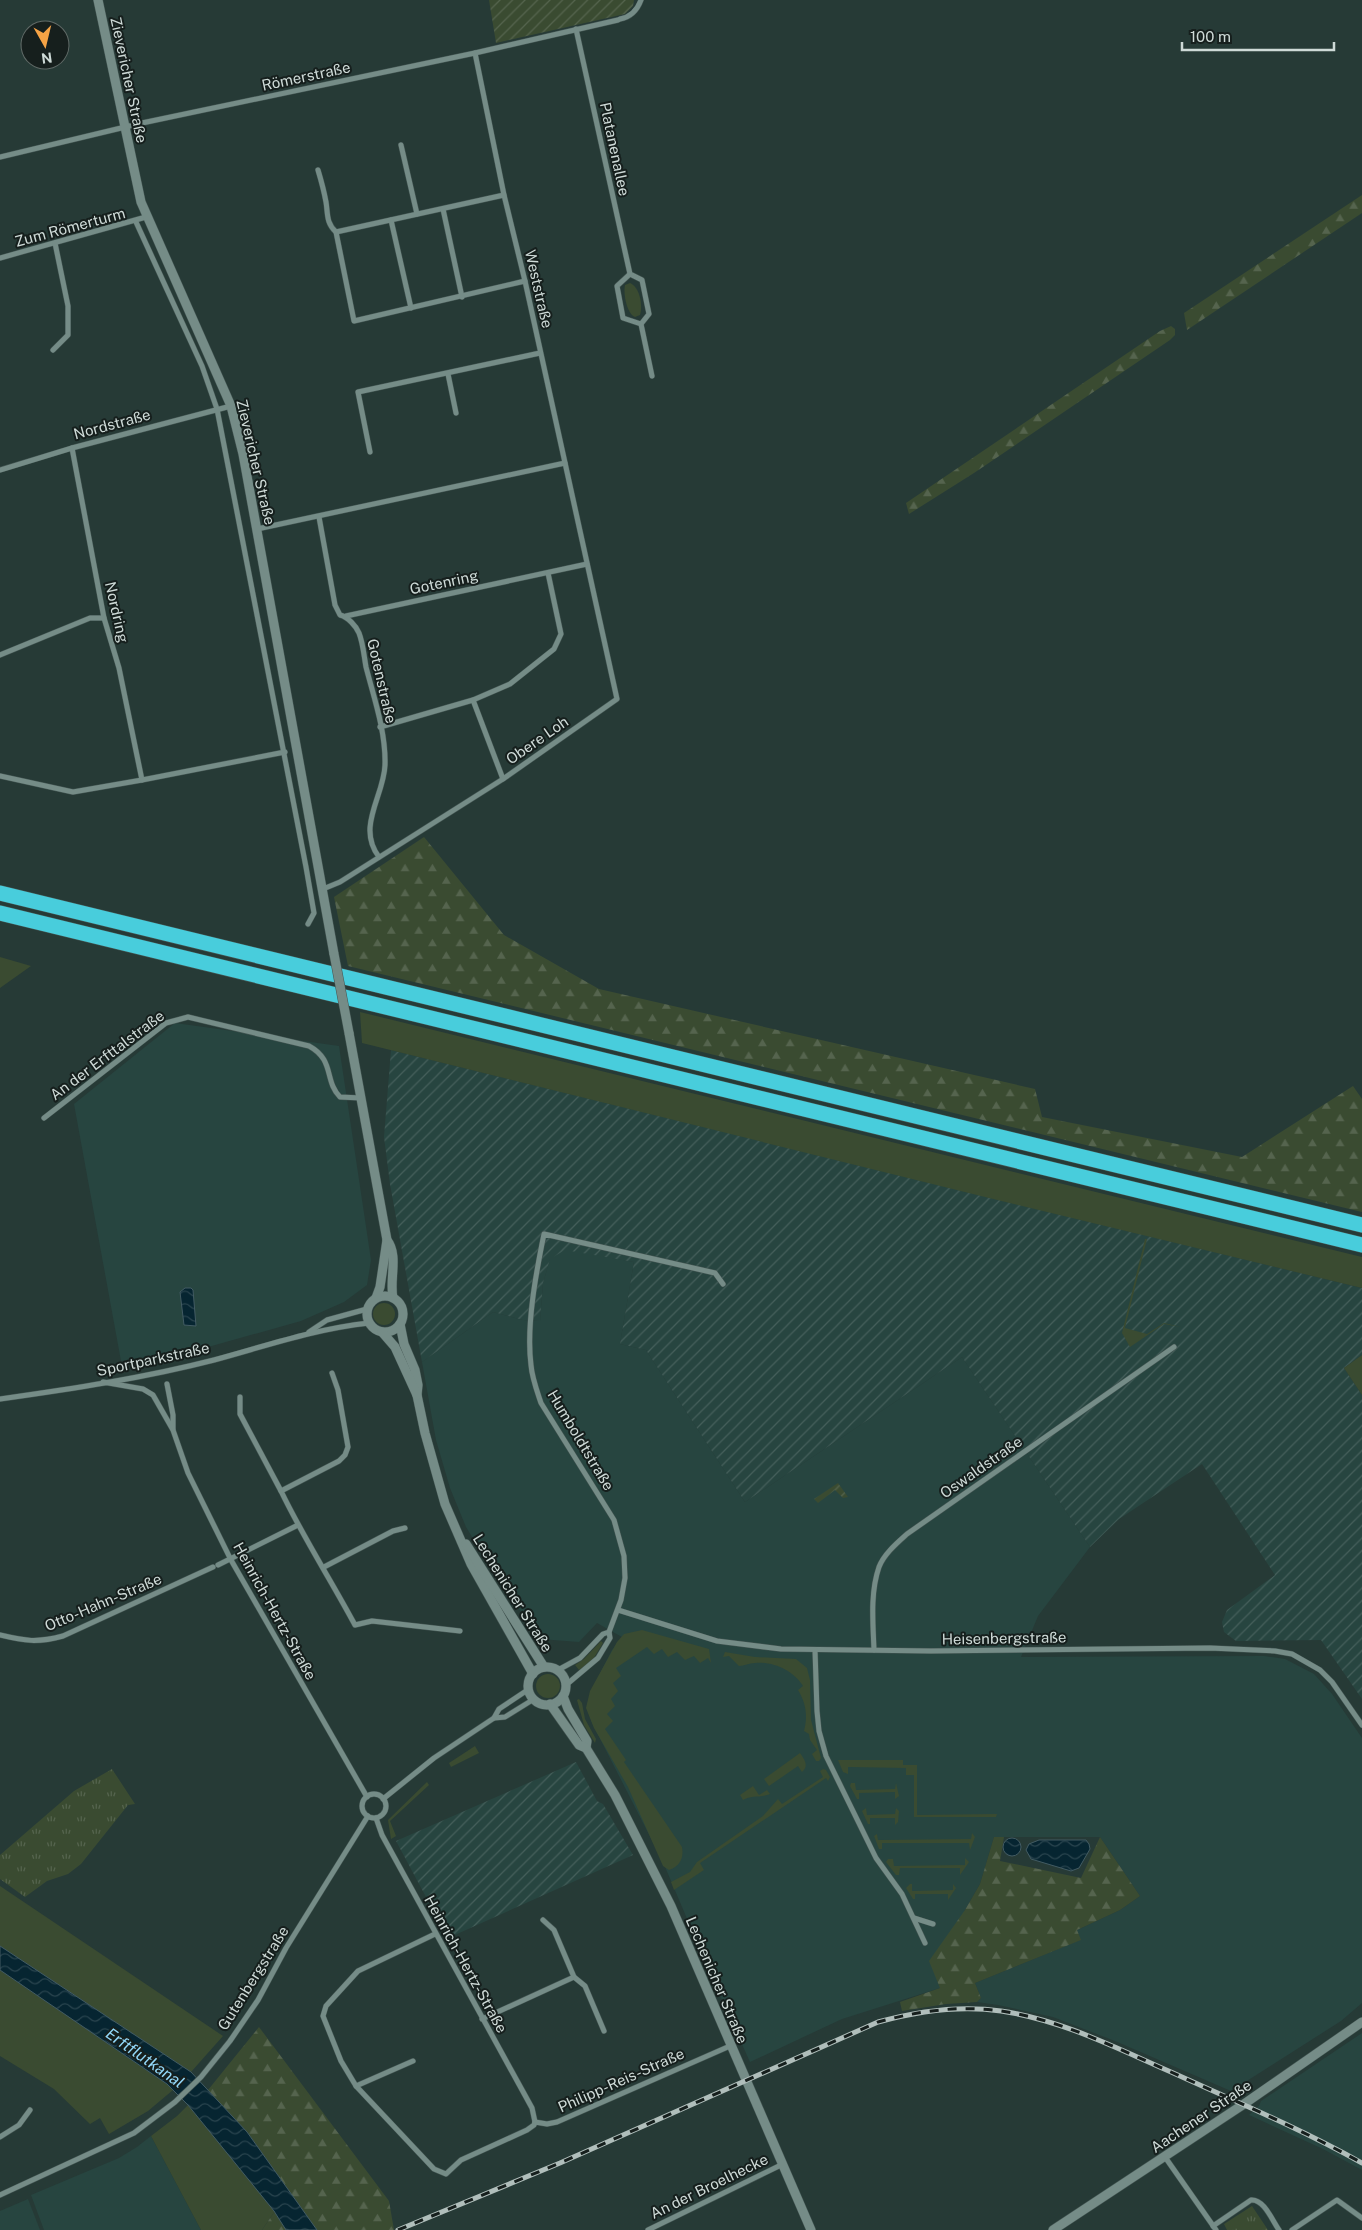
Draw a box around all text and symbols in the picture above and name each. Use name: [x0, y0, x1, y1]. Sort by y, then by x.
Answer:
street label: Zievericher Straße: [107, 15, 151, 145]
north arrow: [20, 20, 70, 70]
scale bar: [1182, 20, 1334, 52]
text: 100 m: [1190, 28, 1231, 45]
text: N: [40, 49, 53, 67]
street label: Römerstraße: [260, 58, 352, 94]
street label: Platanenallee: [597, 100, 633, 198]
street label: Zum Römerturm: [13, 204, 127, 250]
street label: Weststraße: [522, 248, 556, 330]
street label: Zievericher Straße: [233, 398, 279, 526]
street label: Nordstraße: [72, 406, 152, 442]
street label: Gotenring: [408, 566, 480, 598]
street label: Nordring: [102, 580, 132, 644]
street label: Gotenstraße: [364, 637, 400, 725]
street label: Obere Loh: [503, 712, 571, 768]
street label: An der Erfttalstraße: [47, 1007, 167, 1103]
street label: Sportparkstraße: [95, 1339, 211, 1379]
street label: Humboldtstraße: [544, 1387, 618, 1493]
street label: Oswaldstraße: [937, 1433, 1025, 1501]
street label: Lechenicher Straße: [470, 1531, 556, 1655]
street label: Heinrich-Hertz-Straße: [230, 1539, 320, 1683]
street label: Otto-Hahn-Straße: [42, 1570, 164, 1634]
street label: Heisenbergstraße: [941, 1628, 1067, 1648]
street label: Heinrich-Hertz-Straße: [421, 1892, 511, 2036]
street label: Lechenicher Straße: [683, 1914, 751, 2046]
street label: Gutenbergstraße: [214, 1923, 292, 2033]
water label: Erftflutkanal: [102, 2024, 188, 2092]
street label: Philipp-Reis-Straße: [555, 2045, 687, 2115]
street label: Aachener Straße: [1147, 2076, 1255, 2156]
street label: An der Broelhecke: [647, 2150, 771, 2222]

